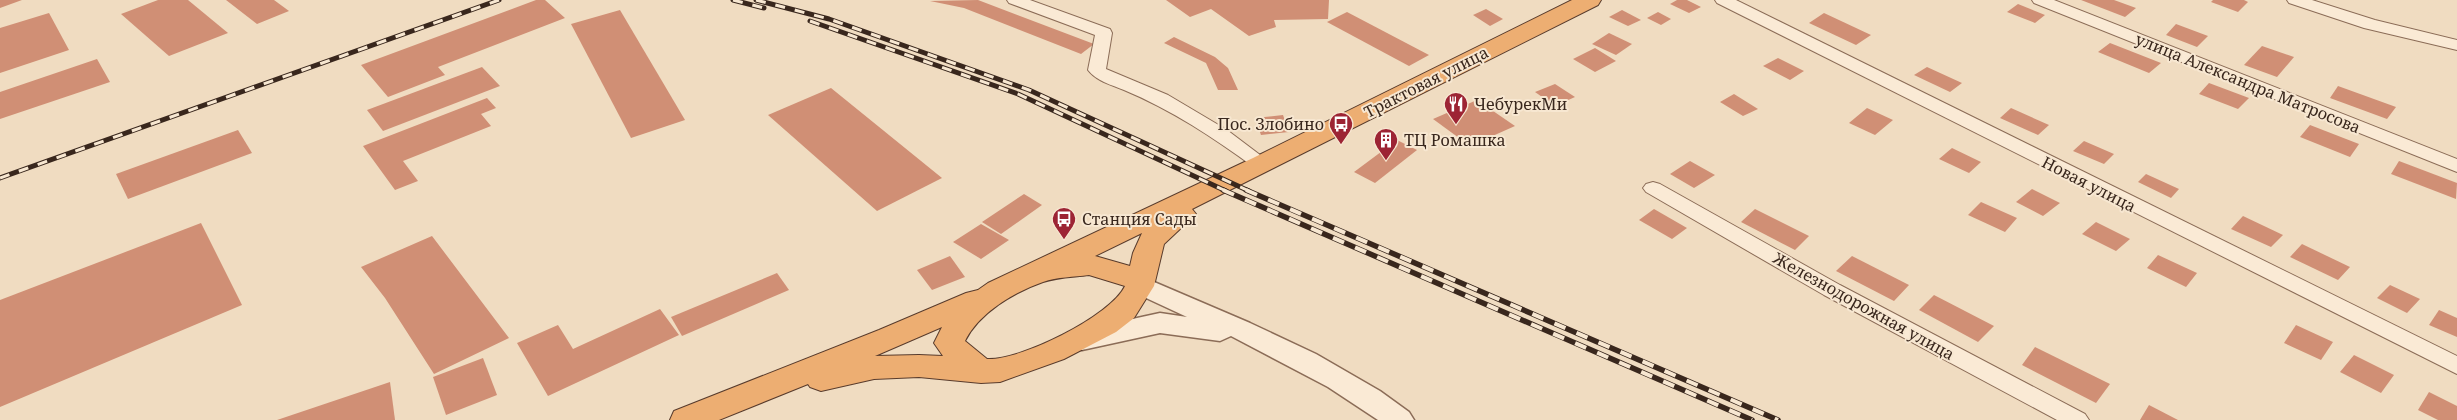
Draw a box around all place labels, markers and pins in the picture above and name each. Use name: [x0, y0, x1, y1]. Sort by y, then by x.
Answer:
restaurant icon: ЧебурекМи: [1443, 91, 1469, 125]
place label: ЧебурекМи: [1474, 93, 1568, 115]
bus stop icon: Пос. Злобино: [1328, 111, 1354, 145]
place label: Пос. Злобино: [1217, 113, 1324, 135]
building icon: ТЦ Ромашка: [1373, 127, 1399, 161]
place label: ТЦ Ромашка: [1404, 129, 1506, 151]
bus stop icon: Станция Сады: [1051, 206, 1077, 240]
place label: Станция Сады: [1082, 208, 1197, 230]

